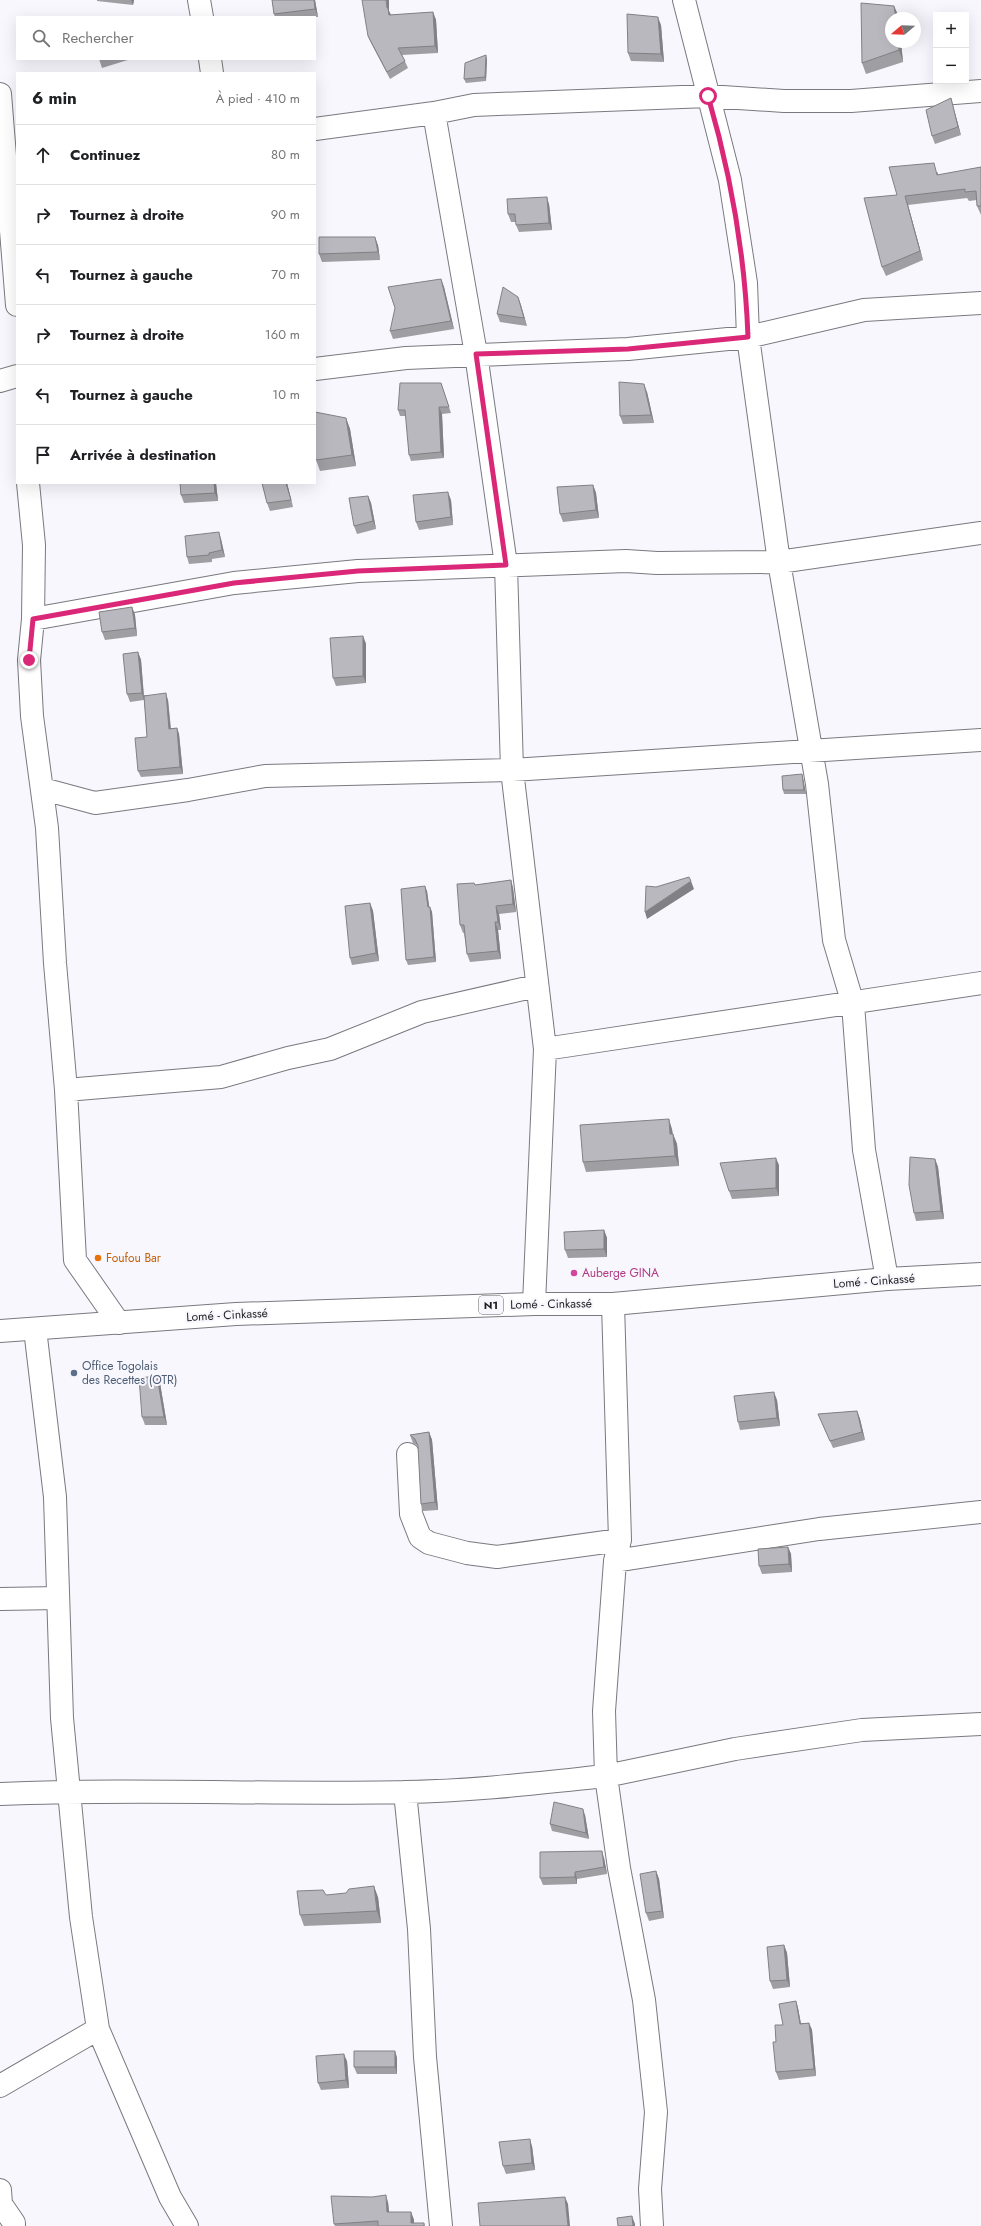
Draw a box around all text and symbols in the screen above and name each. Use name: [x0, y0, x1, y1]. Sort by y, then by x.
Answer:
north arrow: [885, 12, 921, 48]
map controls: [933, 12, 969, 84]
button: +: [933, 12, 969, 48]
search box: [16, 16, 316, 60]
icon: search: [30, 27, 52, 49]
text: Rechercher: [62, 27, 134, 49]
button: −: [933, 48, 969, 84]
text: 6 min: [32, 86, 77, 110]
route start: [699, 87, 717, 105]
text: À pied · 410 m: [216, 89, 300, 108]
icon: ahead: [32, 144, 54, 166]
text: Continuez: [70, 144, 140, 166]
text: 80 m: [271, 145, 300, 164]
icon: right: [32, 204, 54, 226]
text: Tournez à droite: [70, 204, 184, 226]
text: 90 m: [271, 205, 300, 224]
icon: left: [32, 264, 54, 286]
text: Tournez à gauche: [70, 264, 193, 286]
text: 70 m: [271, 265, 300, 284]
icon: right: [32, 324, 54, 346]
text: Tournez à droite: [70, 324, 184, 346]
text: 160 m: [265, 325, 300, 344]
icon: left: [32, 384, 54, 406]
text: Tournez à gauche: [70, 384, 193, 406]
text: 10 m: [272, 385, 300, 404]
icon: arrive: [32, 444, 54, 466]
text: Arrivée à destination: [70, 444, 216, 466]
route end: [20, 651, 38, 669]
place label: Foufou Bar: [106, 1249, 162, 1267]
marker: Foufou Bar: [93, 1253, 103, 1263]
place label: Auberge GINA: [582, 1264, 659, 1282]
marker: Auberge GINA: [569, 1268, 579, 1278]
street label: Lomé - Cinkassé: [833, 1269, 915, 1293]
street label: Lomé - Cinkassé: [510, 1294, 592, 1314]
road number: N1: [479, 1296, 503, 1314]
street label: Lomé - Cinkassé: [186, 1304, 268, 1326]
place label: Office Togolais des Recettes (OTR): [82, 1357, 178, 1389]
marker: Office Togolais des Recettes (OTR): [69, 1368, 79, 1378]

